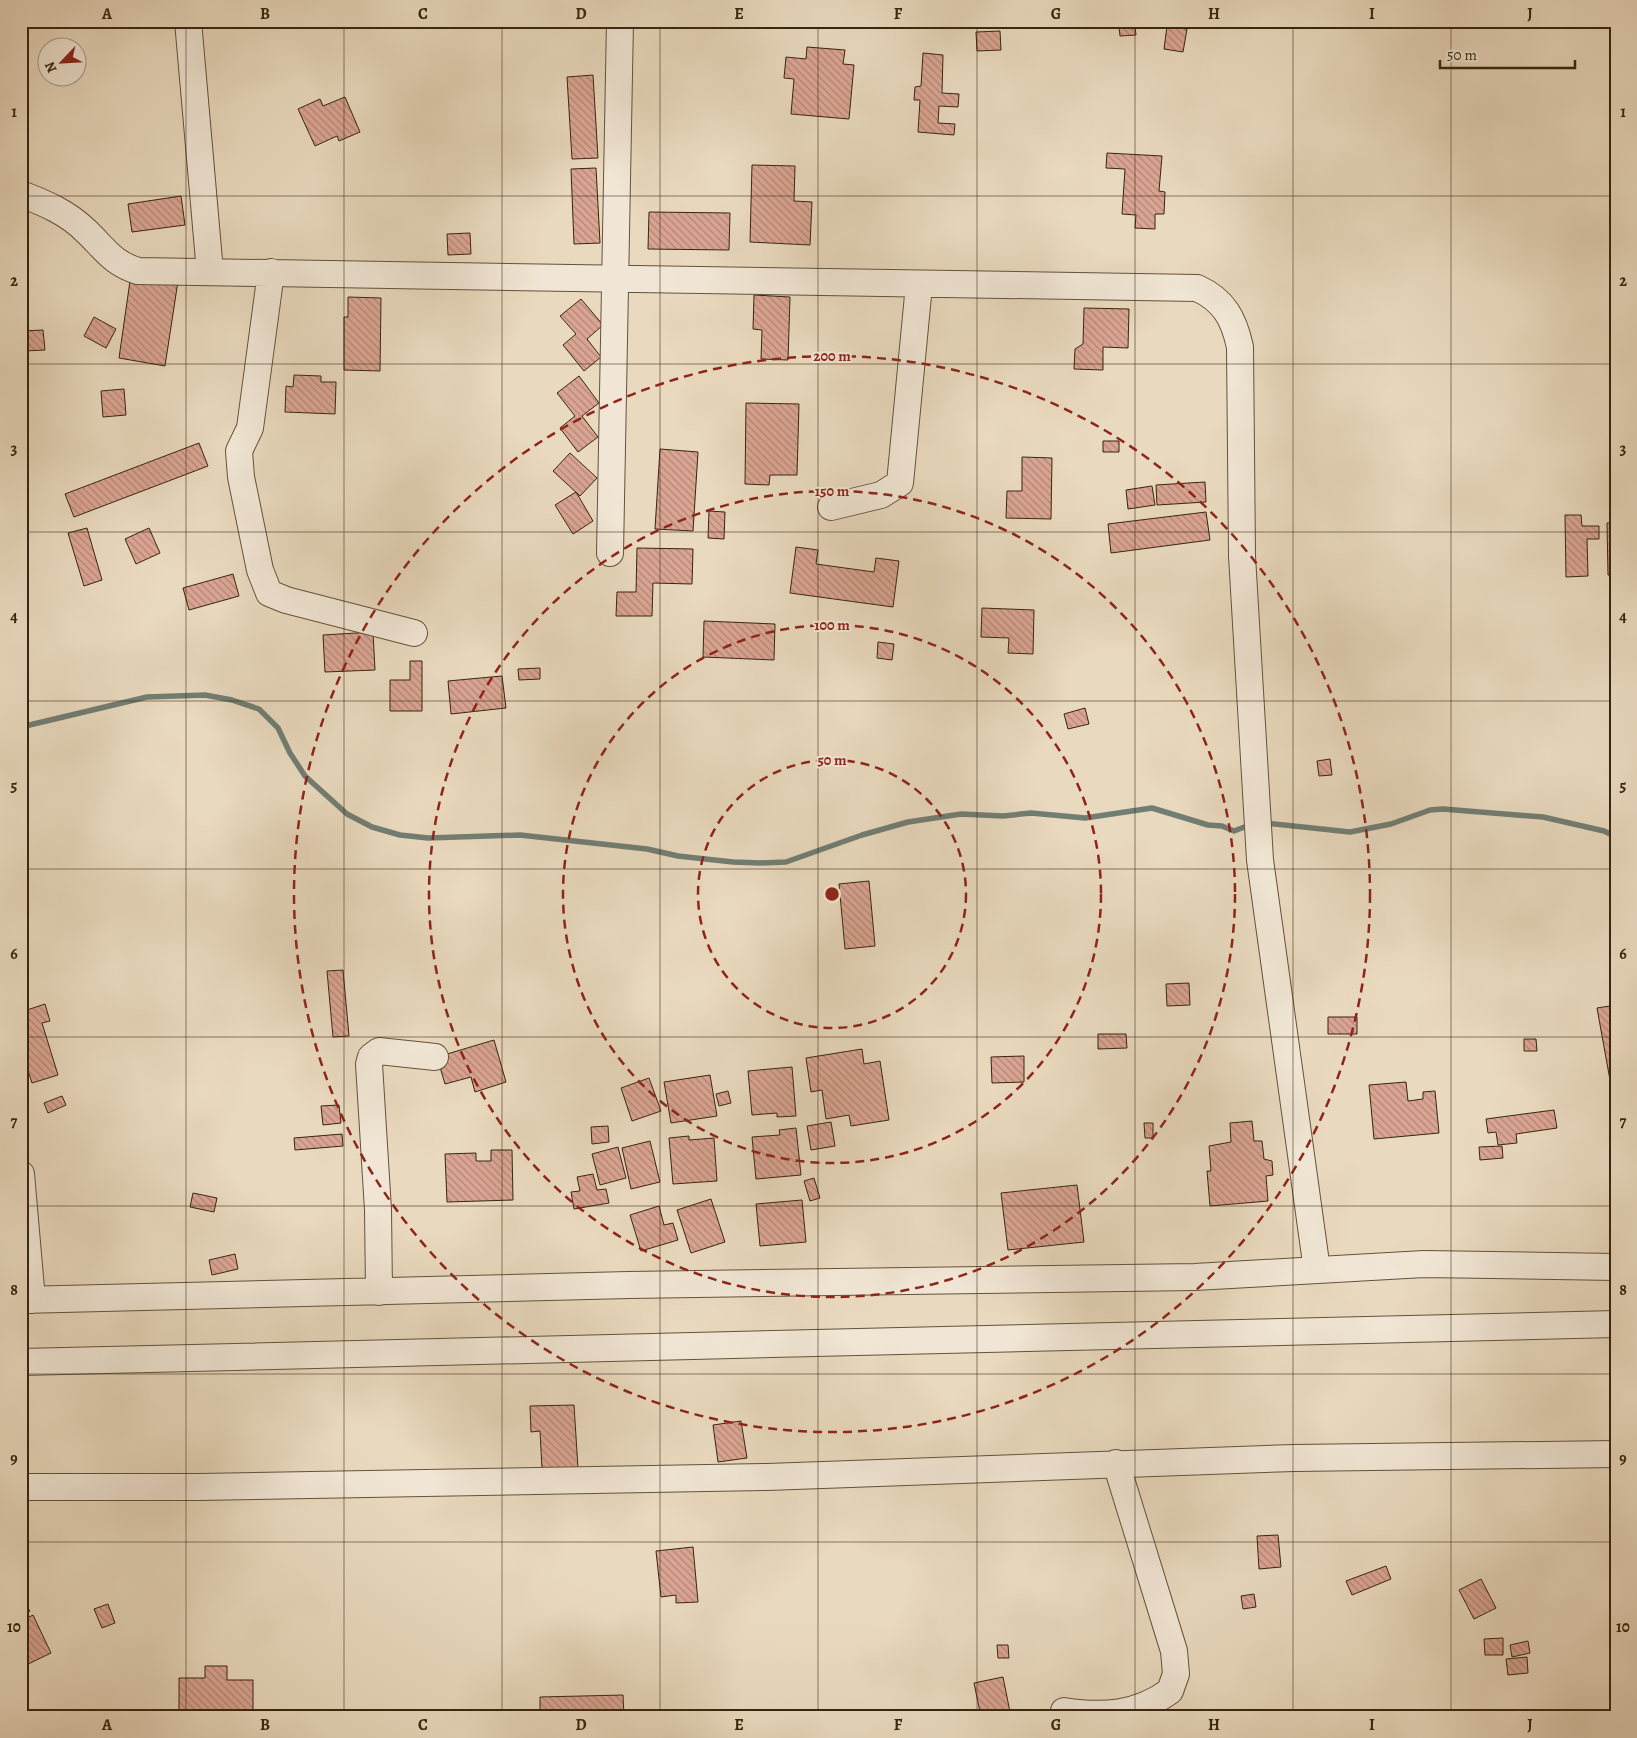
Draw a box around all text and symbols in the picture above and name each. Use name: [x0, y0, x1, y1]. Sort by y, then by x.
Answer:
text: A: [101, 3, 113, 25]
text: B: [260, 3, 270, 25]
text: C: [418, 3, 428, 25]
text: D: [575, 3, 587, 25]
text: E: [734, 3, 744, 25]
text: F: [894, 3, 903, 25]
text: G: [1051, 3, 1061, 25]
text: H: [1208, 3, 1220, 25]
text: I: [1369, 3, 1375, 25]
text: J: [1527, 3, 1533, 25]
north arrow: [38, 38, 88, 88]
scale bar: [1440, 38, 1574, 70]
text: 50 m: [1447, 45, 1477, 65]
text: N: [40, 59, 61, 76]
text: 1: [11, 101, 17, 123]
text: 1: [1620, 101, 1626, 123]
text: 2: [10, 270, 18, 292]
text: 2: [1619, 270, 1627, 292]
text: 200 m: [813, 346, 851, 366]
text: 3: [11, 438, 18, 460]
text: 3: [1620, 438, 1627, 460]
text: 150 m: [815, 481, 850, 501]
text: 4: [10, 606, 18, 628]
text: 4: [1619, 606, 1627, 628]
text: 100 m: [814, 615, 850, 635]
text: 50 m: [817, 750, 847, 770]
text: 5: [11, 775, 18, 797]
text: 5: [1620, 775, 1627, 797]
centre of rings: [823, 885, 841, 903]
text: 6: [10, 943, 18, 965]
text: 6: [1619, 943, 1627, 965]
text: 7: [11, 1111, 18, 1133]
text: 7: [1620, 1111, 1627, 1133]
text: 8: [10, 1279, 18, 1301]
text: 8: [1619, 1279, 1627, 1301]
text: 9: [10, 1448, 18, 1470]
text: 9: [1619, 1448, 1627, 1470]
text: 10: [7, 1616, 21, 1638]
text: 10: [1616, 1616, 1630, 1638]
text: A: [101, 1714, 113, 1736]
text: B: [260, 1714, 270, 1736]
text: C: [418, 1714, 428, 1736]
text: D: [575, 1714, 587, 1736]
text: E: [734, 1714, 744, 1736]
text: F: [894, 1714, 903, 1736]
text: G: [1051, 1714, 1061, 1736]
text: H: [1208, 1714, 1220, 1736]
text: I: [1369, 1714, 1375, 1736]
text: J: [1527, 1714, 1533, 1736]

